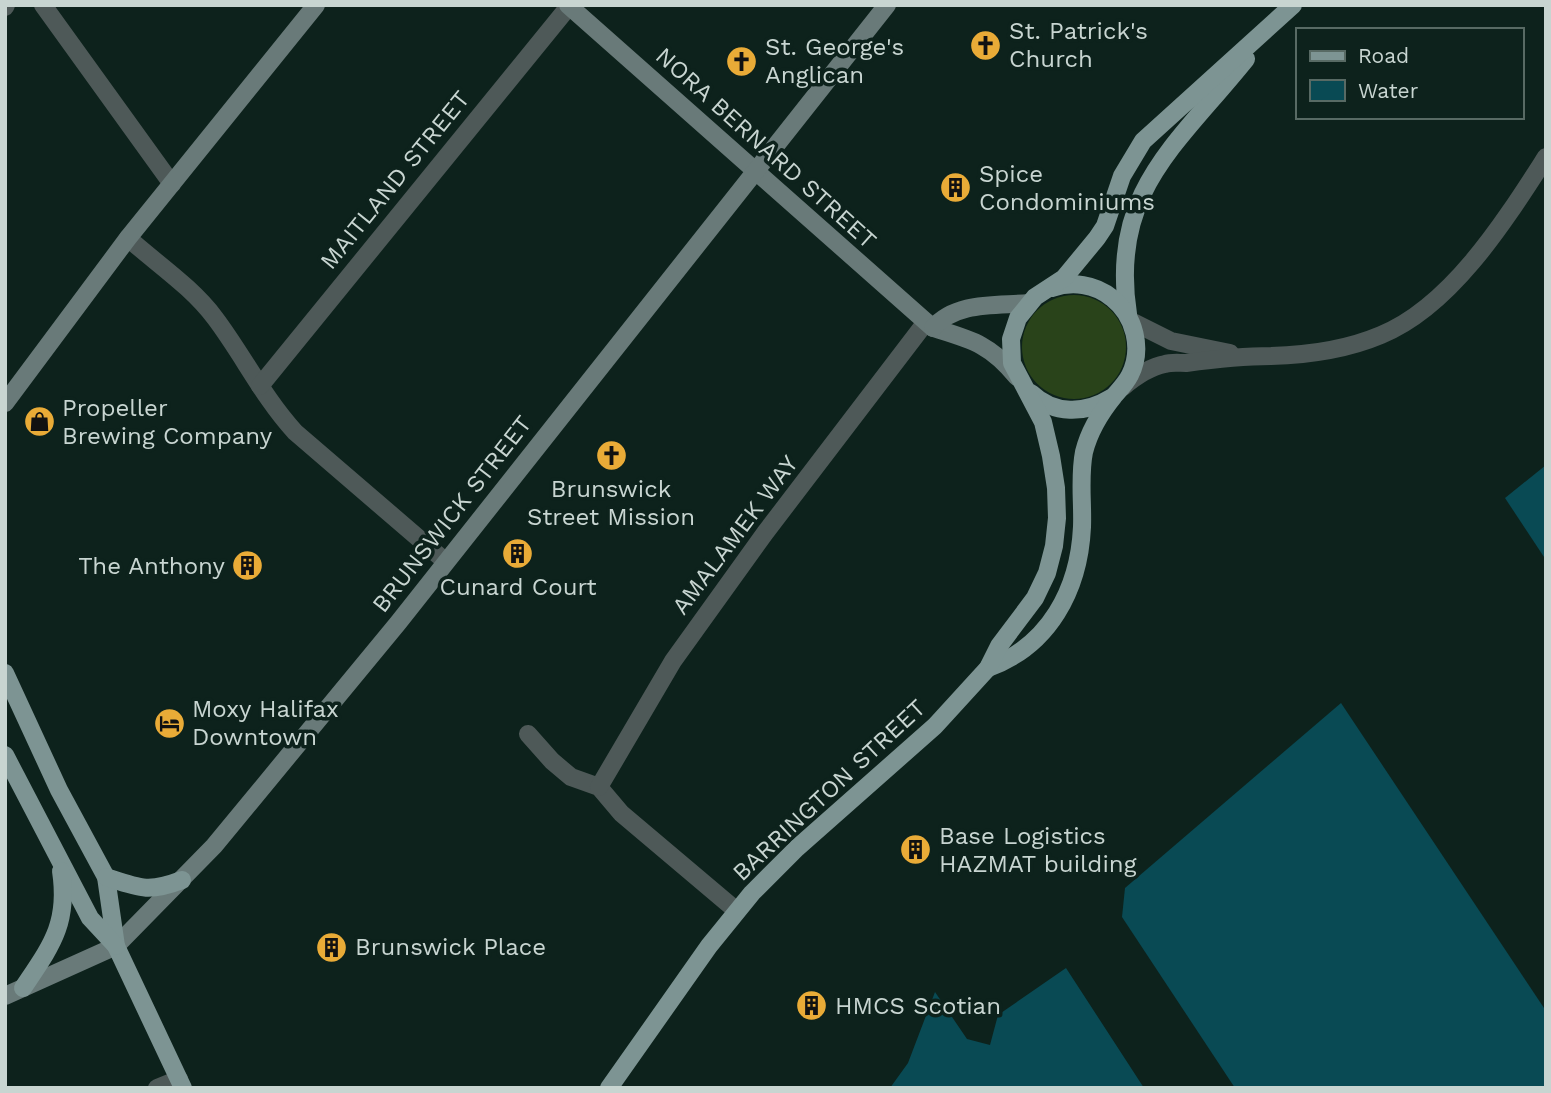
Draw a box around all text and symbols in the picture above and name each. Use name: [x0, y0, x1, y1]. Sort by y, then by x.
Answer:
place label: St. Patrick's Church: [1009, 17, 1148, 73]
church icon: St. Patrick's Church: [969, 28, 1003, 62]
legend: [1296, 28, 1523, 119]
place label: St. George's Anglican: [765, 33, 904, 89]
street label: NORA BERNARD STREET: [650, 42, 882, 254]
text: Road: [1358, 43, 1409, 68]
church icon: St. George's Anglican: [725, 44, 759, 78]
text: Water: [1358, 78, 1419, 103]
street label: MAITLAND STREET: [314, 85, 476, 275]
place label: Spice Condominiums: [979, 160, 1155, 216]
building icon: Spice Condominiums: [939, 171, 973, 205]
place label: Propeller Brewing Company: [62, 394, 273, 450]
shop icon: Propeller Brewing Company: [22, 405, 56, 439]
street label: BRUNSWICK STREET: [366, 410, 538, 618]
church icon: Brunswick Street Mission: [594, 438, 628, 472]
street label: AMALAMEK WAY: [666, 450, 804, 620]
place label: Brunswick Street Mission: [527, 475, 695, 531]
building icon: Cunard Court: [501, 536, 535, 570]
building icon: The Anthony: [231, 549, 265, 583]
place label: The Anthony: [78, 552, 226, 580]
place label: Cunard Court: [439, 573, 597, 601]
street label: BARRINGTON STREET: [727, 693, 931, 887]
place label: Moxy Halifax Downtown: [192, 695, 339, 751]
hotel icon: Moxy Halifax Downtown: [152, 706, 186, 740]
place label: Base Logistics HAZMAT building: [939, 822, 1137, 878]
building icon: Base Logistics HAZMAT building: [899, 833, 933, 867]
building icon: Brunswick Place: [315, 930, 349, 964]
place label: Brunswick Place: [355, 933, 546, 961]
building icon: HMCS Scotian: [795, 989, 829, 1023]
place label: HMCS Scotian: [835, 992, 1001, 1020]

